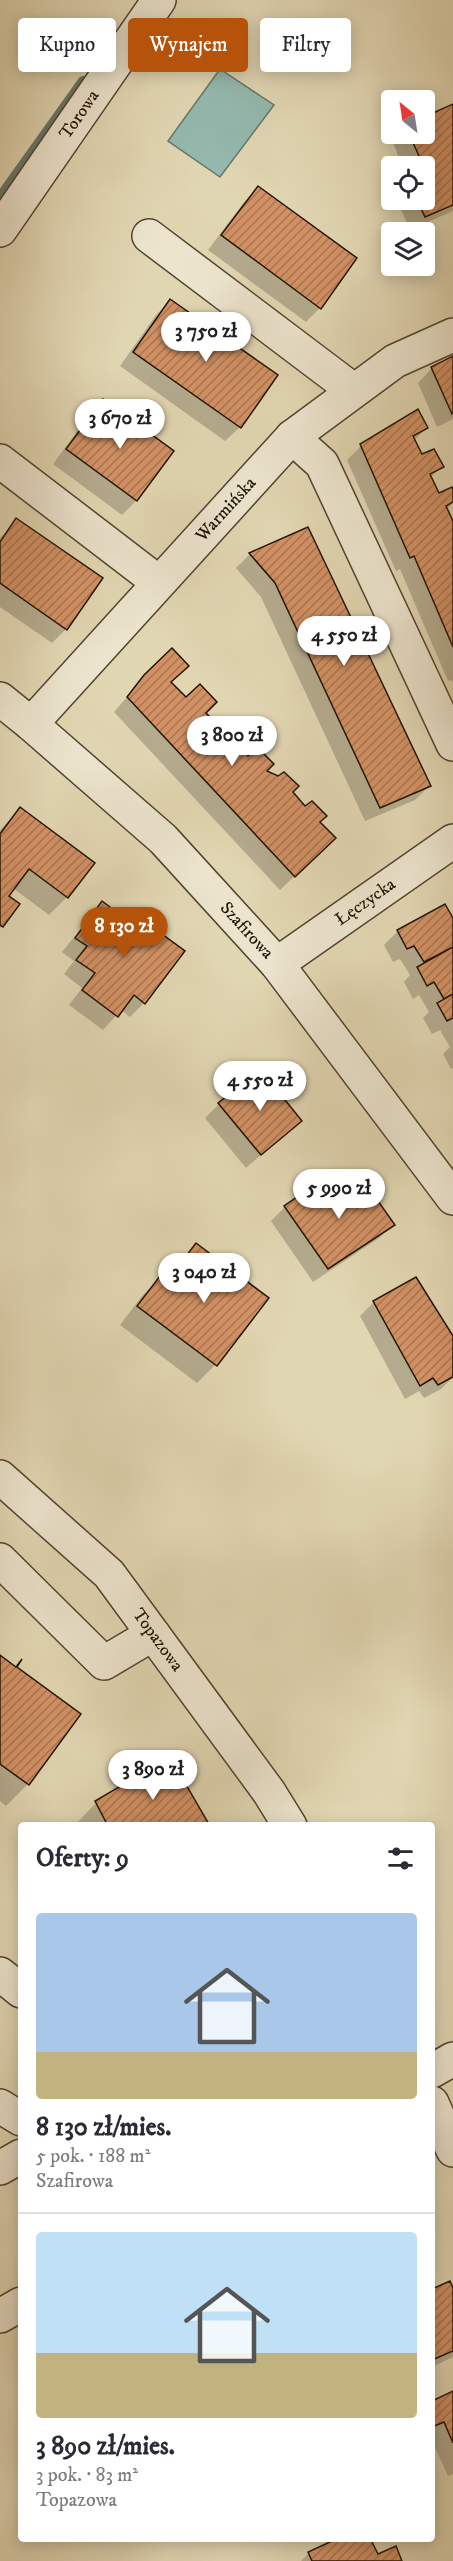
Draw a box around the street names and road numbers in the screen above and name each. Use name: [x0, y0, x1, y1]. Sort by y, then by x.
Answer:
street label: Torowa: [55, 86, 105, 144]
street label: Warmińska: [190, 472, 261, 547]
street label: Łęczycka: [331, 873, 400, 931]
street label: Szafirowa: [215, 898, 278, 964]
street label: Topazowa: [127, 1604, 188, 1676]

